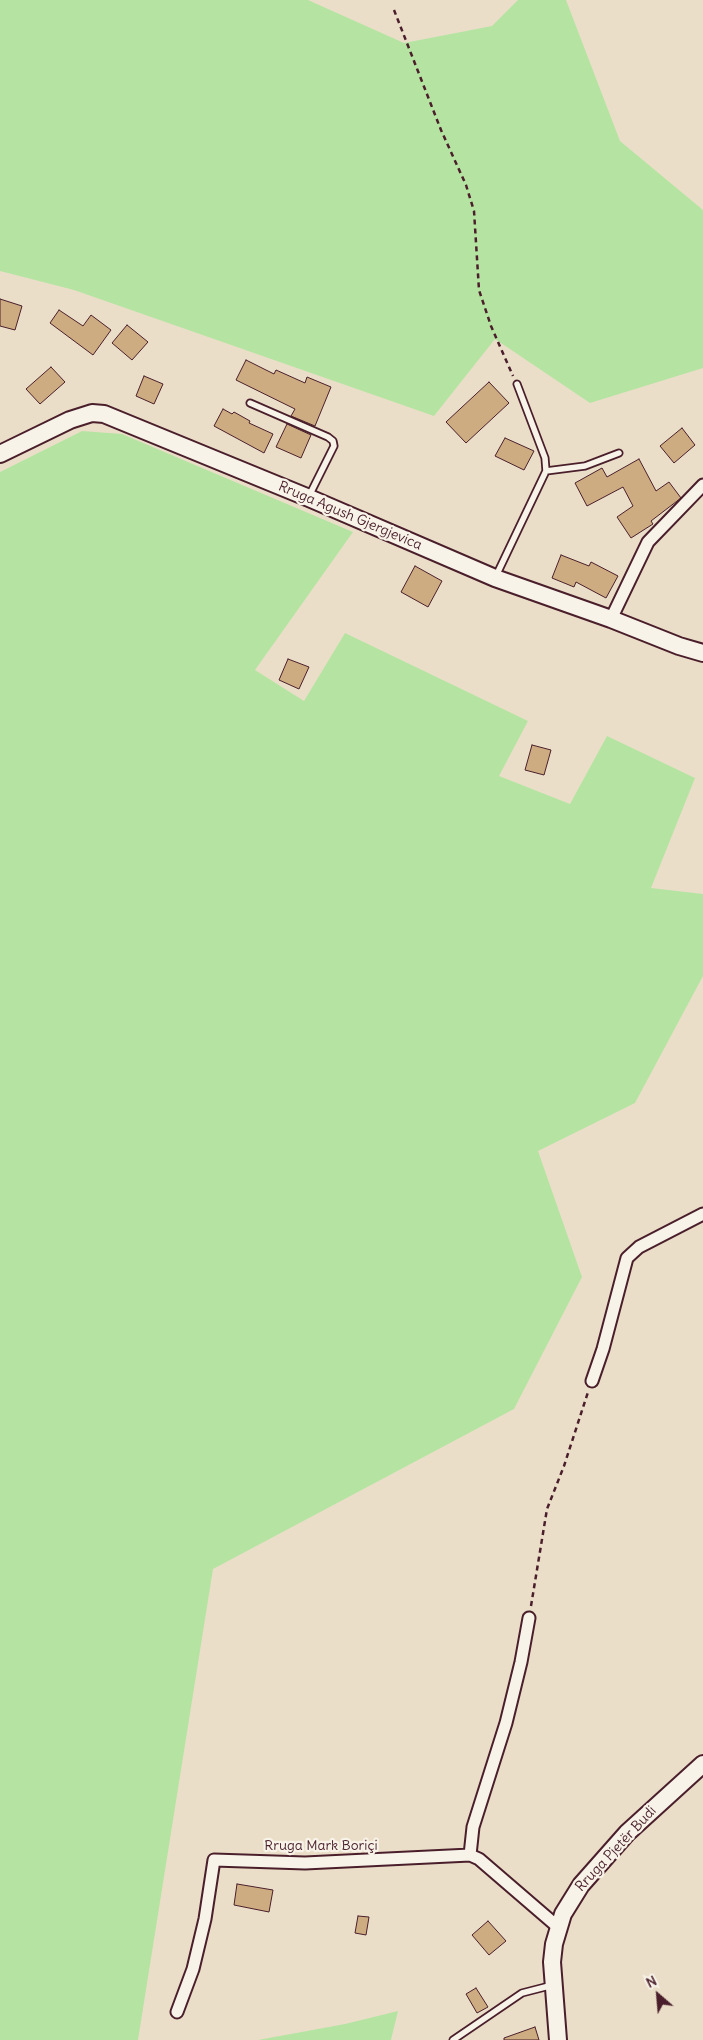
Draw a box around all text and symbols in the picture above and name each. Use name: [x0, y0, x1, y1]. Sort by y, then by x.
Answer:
street label: Rruga Agush Gjergjevica: [276, 478, 424, 554]
street label: Rruga Pjetër Budi: [572, 1803, 660, 1895]
street label: Rruga Mark Boriçi: [264, 1838, 378, 1854]
north arrow: [633, 1970, 683, 2020]
text: N: [643, 1971, 660, 1992]

